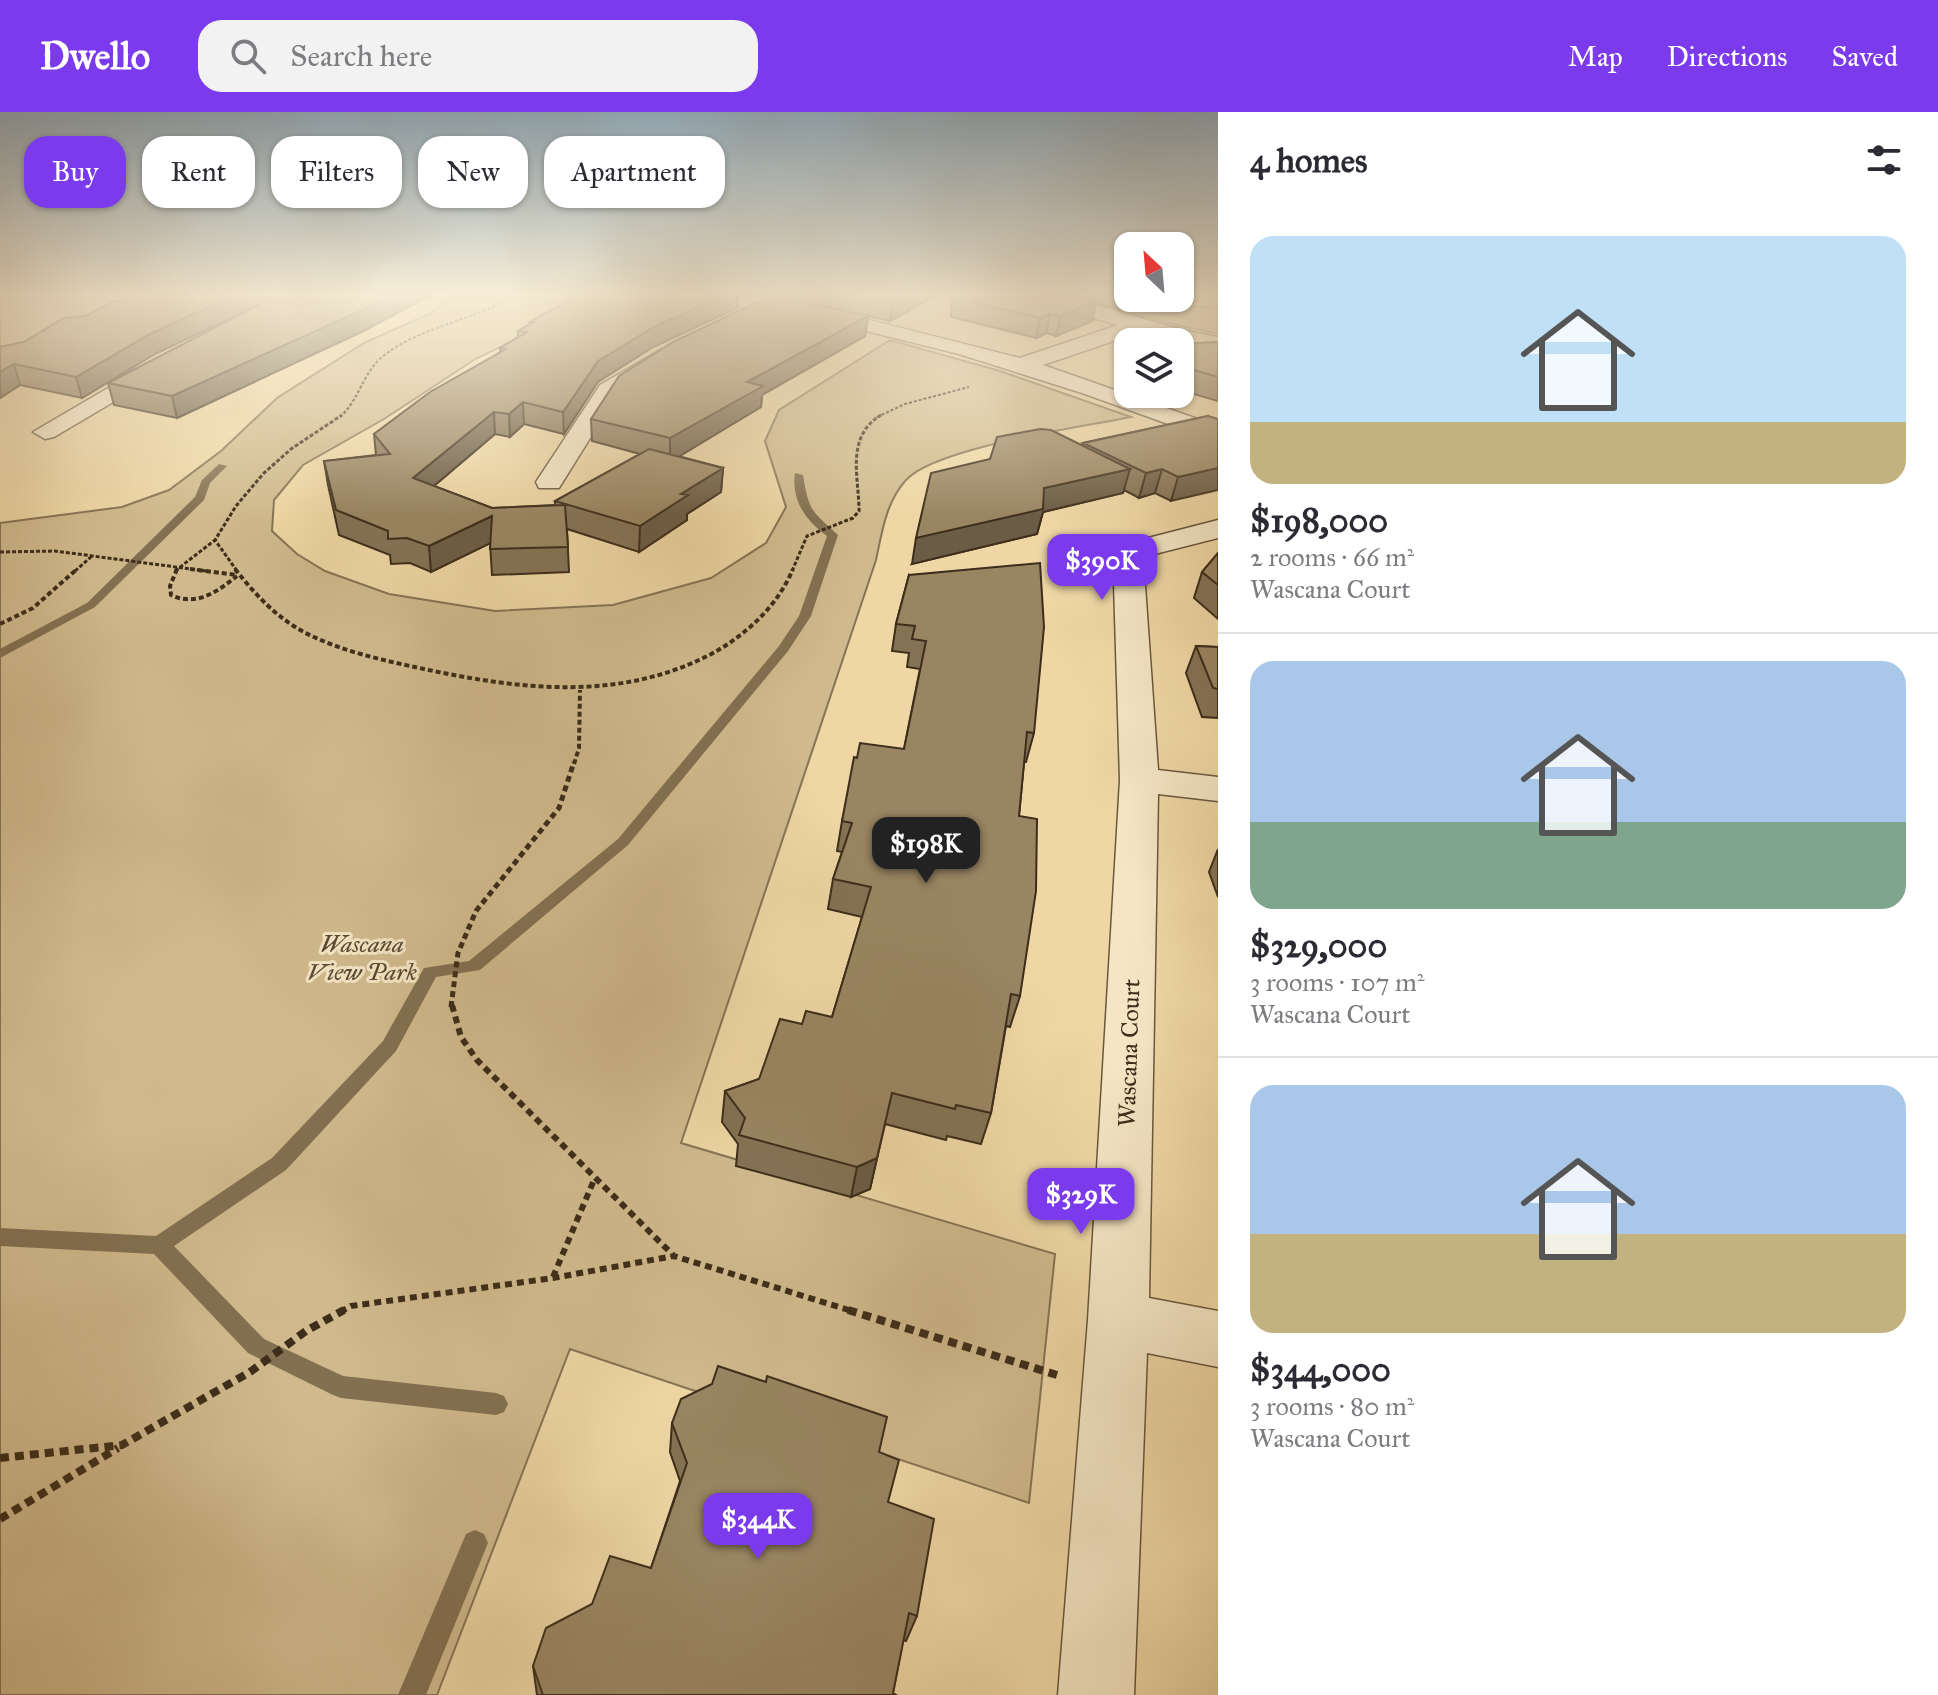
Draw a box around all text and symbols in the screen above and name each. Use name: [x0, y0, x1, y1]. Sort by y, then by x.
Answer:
search box: [198, 20, 758, 92]
text: Dwello: [40, 33, 150, 79]
icon: search: [226, 34, 270, 78]
text: Search here: [290, 38, 432, 74]
text: Map: [1568, 39, 1623, 74]
text: Directions: [1667, 39, 1788, 74]
text: Saved: [1832, 39, 1898, 74]
chip: Buy: [24, 136, 126, 208]
chip: Rent: [142, 136, 255, 208]
chip: Filters: [271, 136, 402, 208]
chip: New: [418, 136, 528, 208]
chip: Apartment: [544, 136, 725, 208]
icon: filters: [1862, 138, 1906, 182]
text: 4 homes: [1250, 140, 1367, 181]
north arrow: [1114, 232, 1194, 312]
map controls: [1114, 232, 1194, 408]
icon: home: [1506, 288, 1650, 432]
button: layers: [1114, 328, 1194, 408]
text: $198,000: [1250, 500, 1388, 541]
pin: $390K: [1046, 534, 1158, 602]
text: 2 rooms · 66 m²: [1250, 541, 1414, 573]
text: $390K: [1065, 544, 1139, 576]
text: Wascana Court: [1250, 573, 1410, 605]
icon: home: [1506, 713, 1650, 857]
pin: $198K: [870, 817, 982, 885]
text: $198K: [890, 827, 962, 859]
text: $329,000: [1250, 925, 1387, 966]
park label: Wascana View Park: [307, 929, 417, 987]
text: 3 rooms · 107 m²: [1250, 966, 1425, 998]
street label: Wascana Court: [1111, 978, 1147, 1127]
text: Wascana Court: [1250, 998, 1410, 1030]
icon: home: [1506, 1137, 1650, 1281]
pin: $329K: [1025, 1168, 1137, 1236]
text: $329K: [1045, 1178, 1117, 1210]
text: $344,000: [1250, 1349, 1391, 1390]
text: 3 rooms · 80 m²: [1250, 1390, 1414, 1422]
text: Wascana Court: [1250, 1422, 1410, 1454]
pin: $344K: [702, 1493, 814, 1561]
text: $344K: [721, 1503, 795, 1535]

